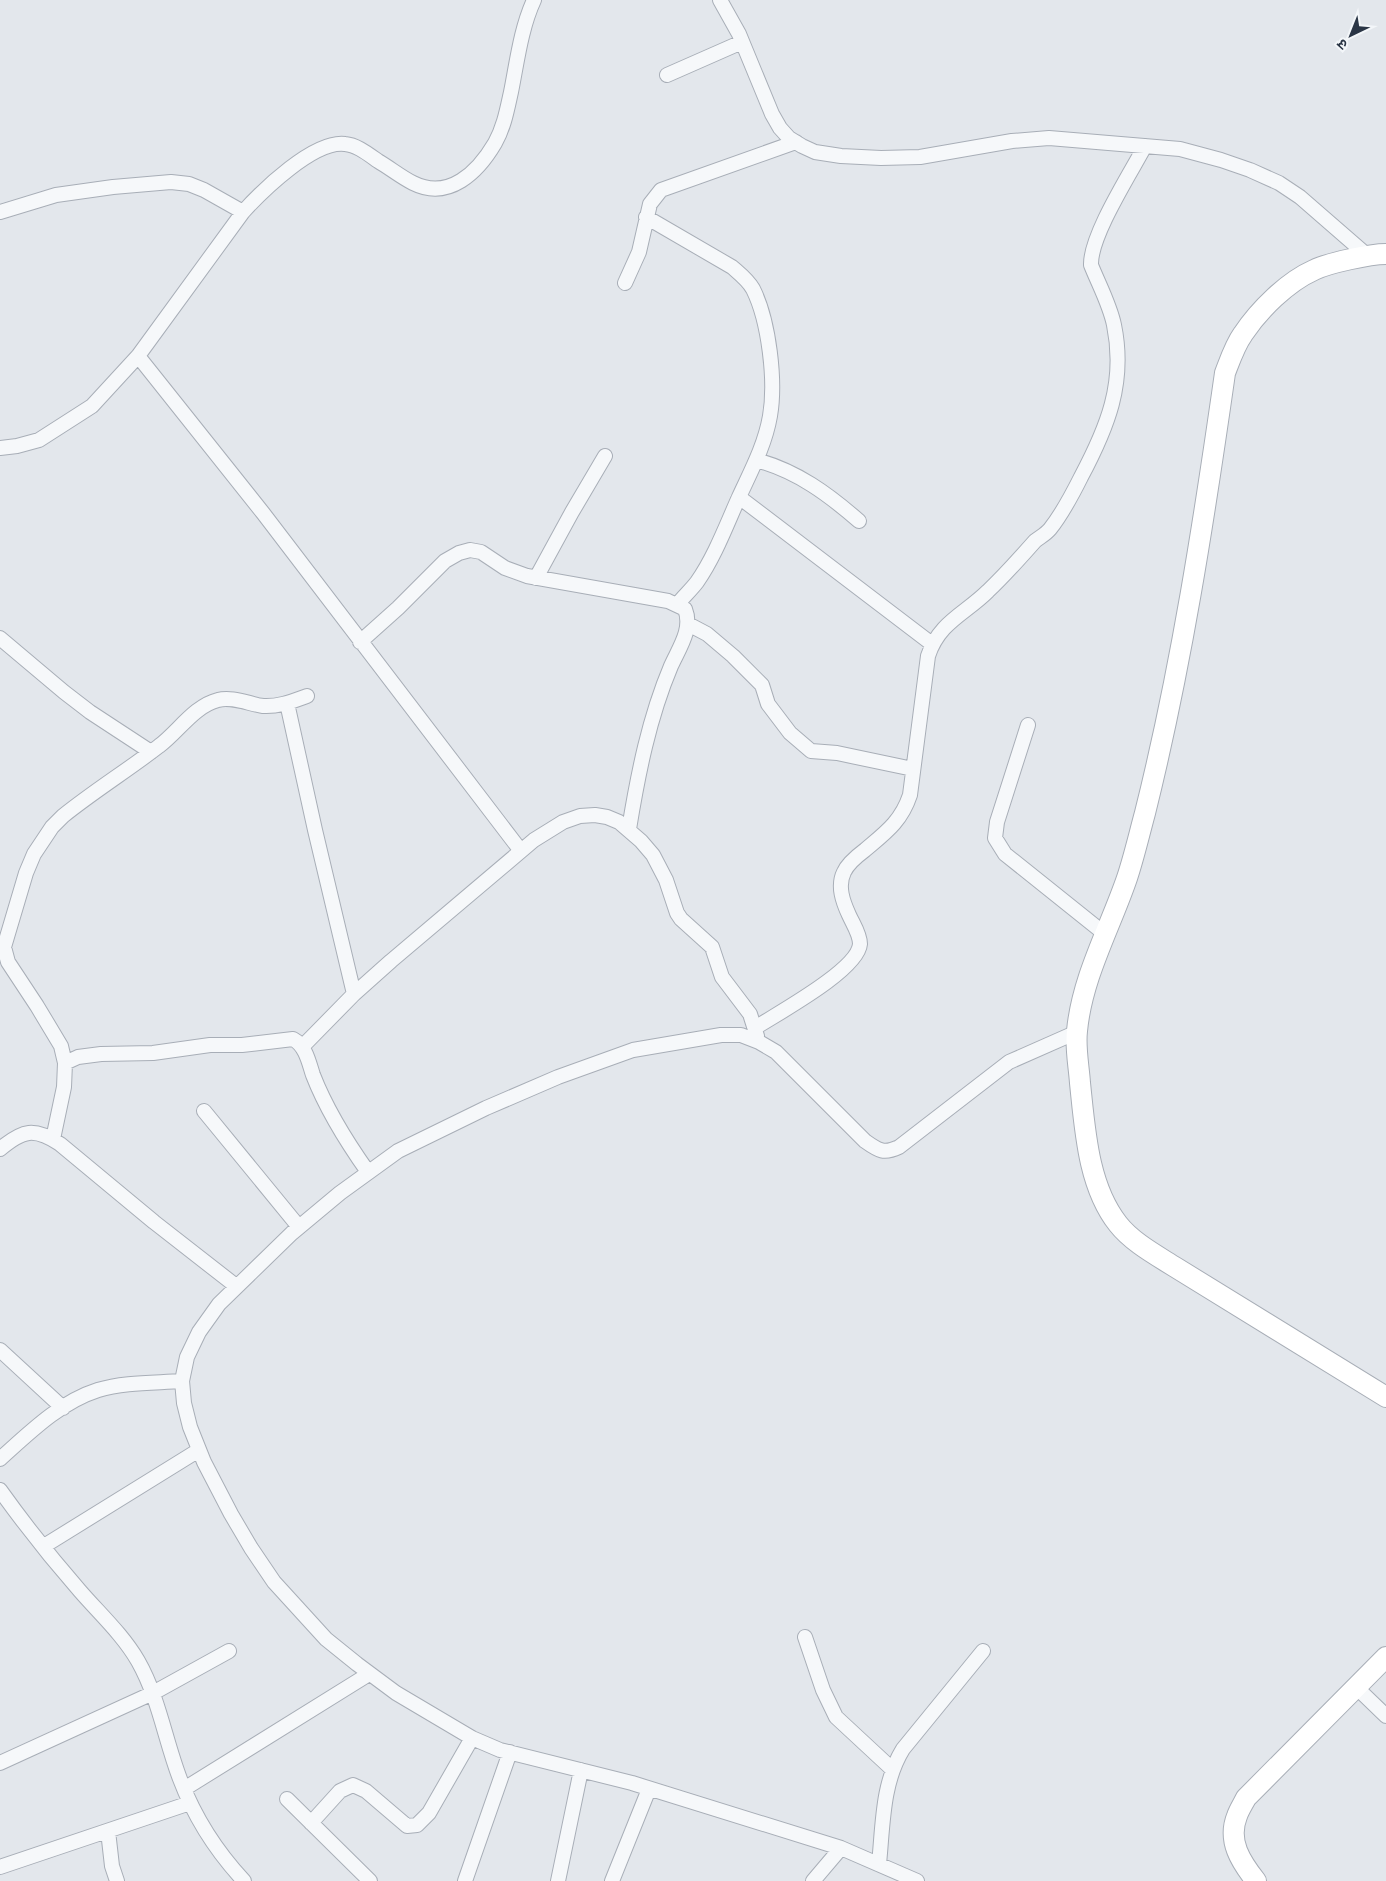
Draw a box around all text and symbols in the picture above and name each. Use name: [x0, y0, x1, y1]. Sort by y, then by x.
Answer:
north arrow: [1326, 10, 1376, 60]
text: उ: [1332, 33, 1353, 54]

